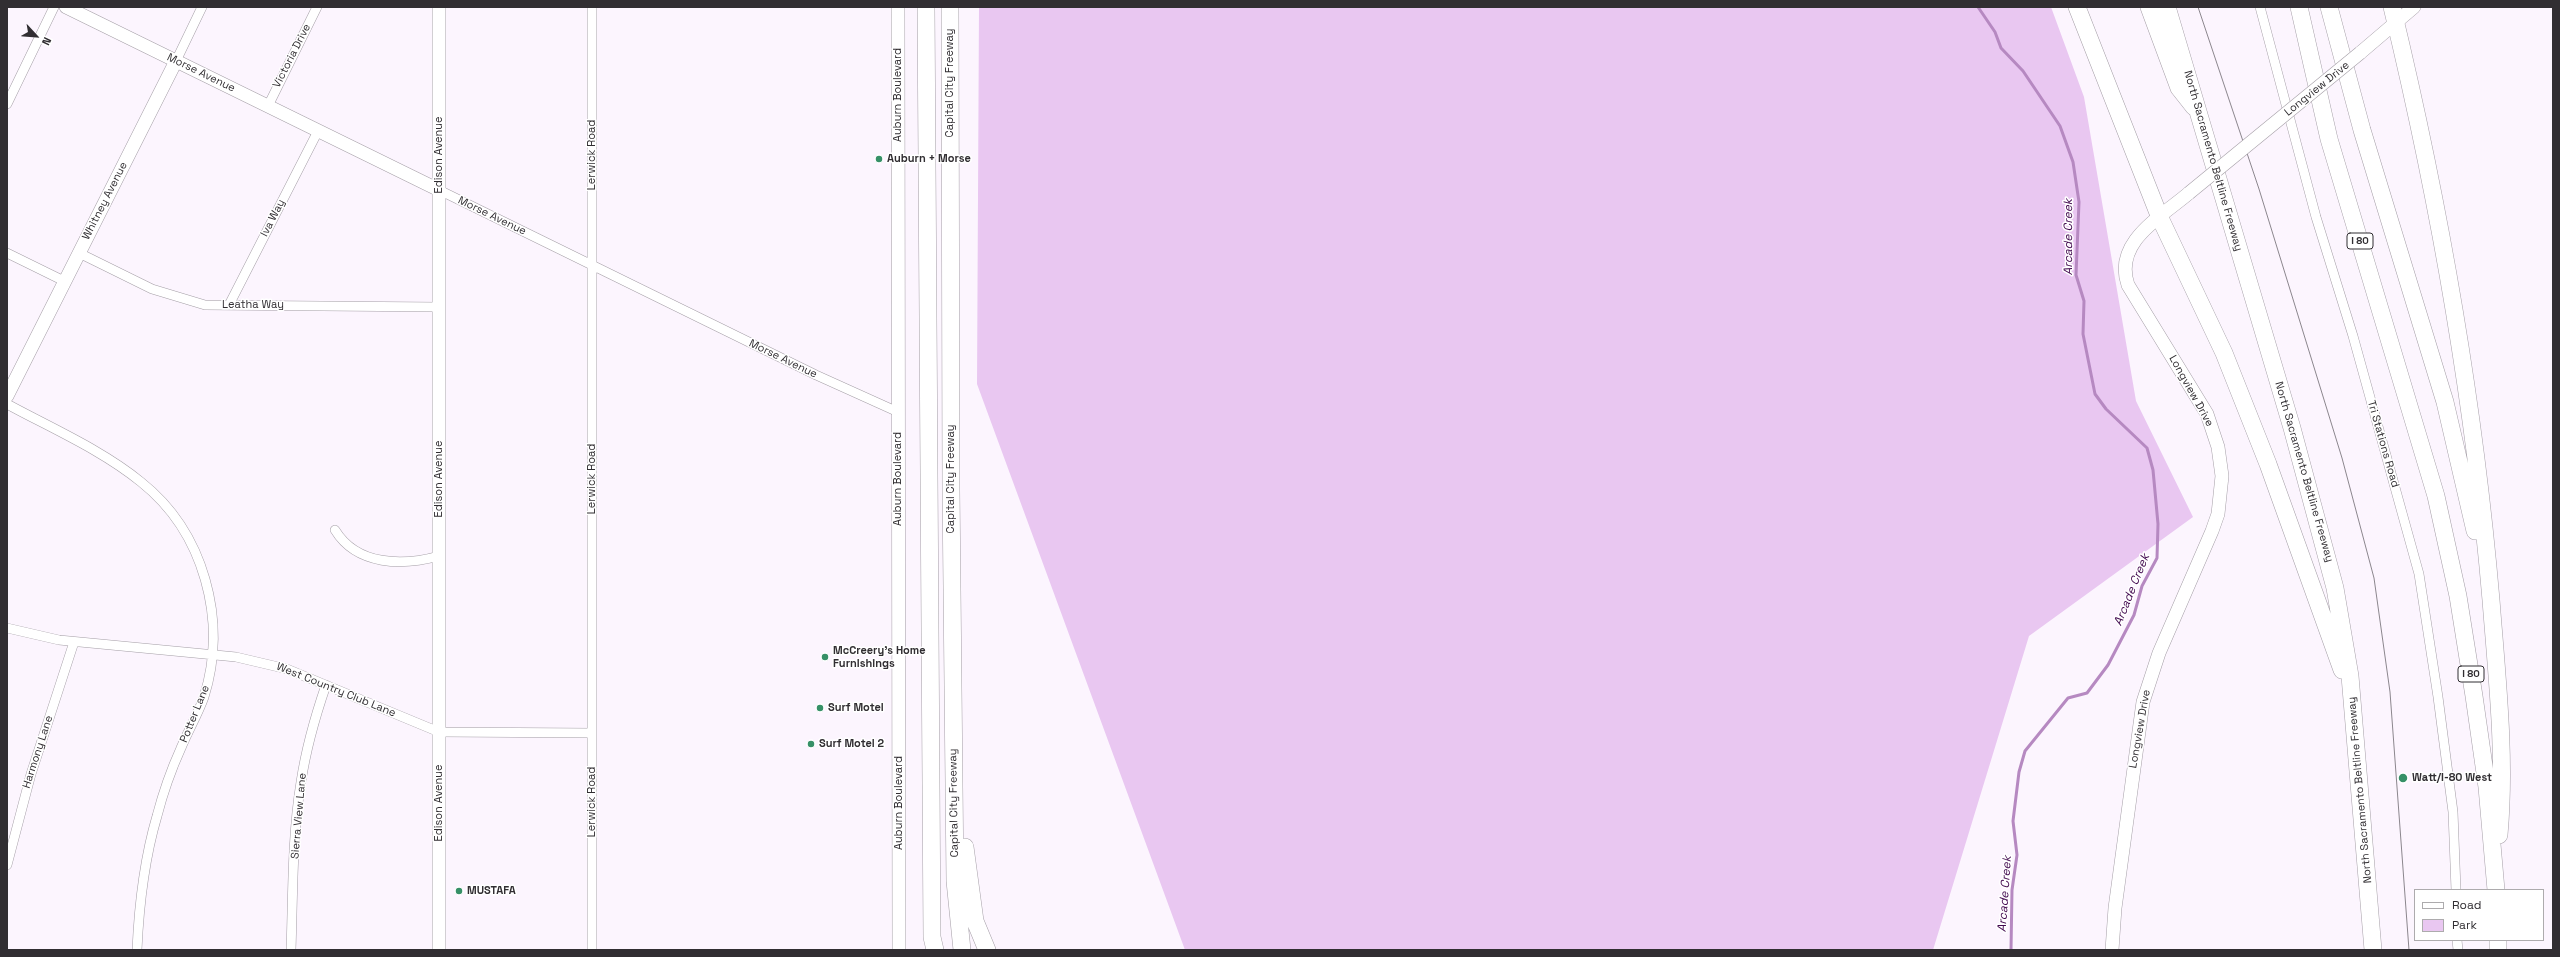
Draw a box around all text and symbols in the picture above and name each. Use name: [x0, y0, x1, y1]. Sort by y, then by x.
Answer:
north arrow: [16, 16, 56, 56]
street label: Victoria Drive: [270, 22, 314, 90]
street label: Capital City Freeway: [943, 29, 957, 137]
text: N: [39, 35, 55, 48]
street label: Auburn Boulevard: [891, 48, 905, 142]
street label: Morse Avenue: [165, 51, 237, 95]
street label: Longview Drive: [2282, 59, 2352, 119]
street label: North Sacramento Beltline Freeway: [2181, 69, 2245, 253]
street label: Edison Avenue: [432, 117, 446, 193]
street label: Lerwick Road: [585, 120, 599, 190]
place label: Auburn + Morse: [887, 152, 971, 166]
marker: Auburn + Morse: [874, 154, 884, 164]
street label: Whitney Avenue: [80, 160, 130, 242]
street label: Morse Avenue: [456, 194, 528, 238]
street label: Iva Way: [258, 197, 288, 239]
water label: Arcade Creek: [2062, 199, 2076, 275]
road number: I 80: [2347, 233, 2373, 249]
street label: Leatha Way: [222, 298, 284, 312]
street label: Morse Avenue: [747, 337, 819, 381]
street label: Longview Drive: [2166, 353, 2216, 429]
street label: North Sacramento Beltline Freeway: [2272, 380, 2336, 564]
street label: Tri Stations Road: [2364, 399, 2402, 489]
street label: Capital City Freeway: [944, 425, 958, 533]
street label: Auburn Boulevard: [891, 432, 905, 526]
street label: Edison Avenue: [432, 441, 446, 517]
street label: Lerwick Road: [585, 444, 599, 514]
water label: Arcade Creek: [2111, 552, 2153, 628]
place label: McCreery's Home Furnishings: [833, 644, 926, 670]
marker: McCreery's Home Furnishings: [820, 652, 830, 662]
street label: West Country Club Lane: [274, 660, 398, 720]
road number: I 80: [2458, 666, 2484, 682]
street label: Potter Lane: [177, 683, 213, 745]
street label: Longview Drive: [2127, 689, 2153, 769]
street label: North Sacramento Beltline Freeway: [2345, 696, 2375, 884]
place label: Surf Motel: [828, 701, 884, 715]
marker: Surf Motel: [815, 703, 825, 713]
street label: Harmony Lane: [20, 714, 56, 790]
place label: Surf Motel 2: [819, 737, 884, 751]
marker: Surf Motel 2: [806, 739, 816, 749]
street label: Capital City Freeway: [946, 748, 962, 858]
street label: Auburn Boulevard: [892, 756, 906, 850]
street label: Edison Avenue: [432, 765, 446, 841]
street label: Lerwick Road: [585, 767, 599, 837]
place label: Watt/I-80 West: [2412, 771, 2492, 785]
street label: Sierra View Lane: [289, 772, 309, 860]
marker: Watt/I-80 West: [2397, 772, 2409, 784]
water label: Arcade Creek: [1995, 855, 2015, 933]
place label: MUSTAFA: [467, 884, 516, 898]
marker: MUSTAFA: [454, 886, 464, 896]
legend: [2414, 889, 2544, 941]
text: Road: [2452, 897, 2481, 913]
text: Park: [2452, 917, 2477, 933]

